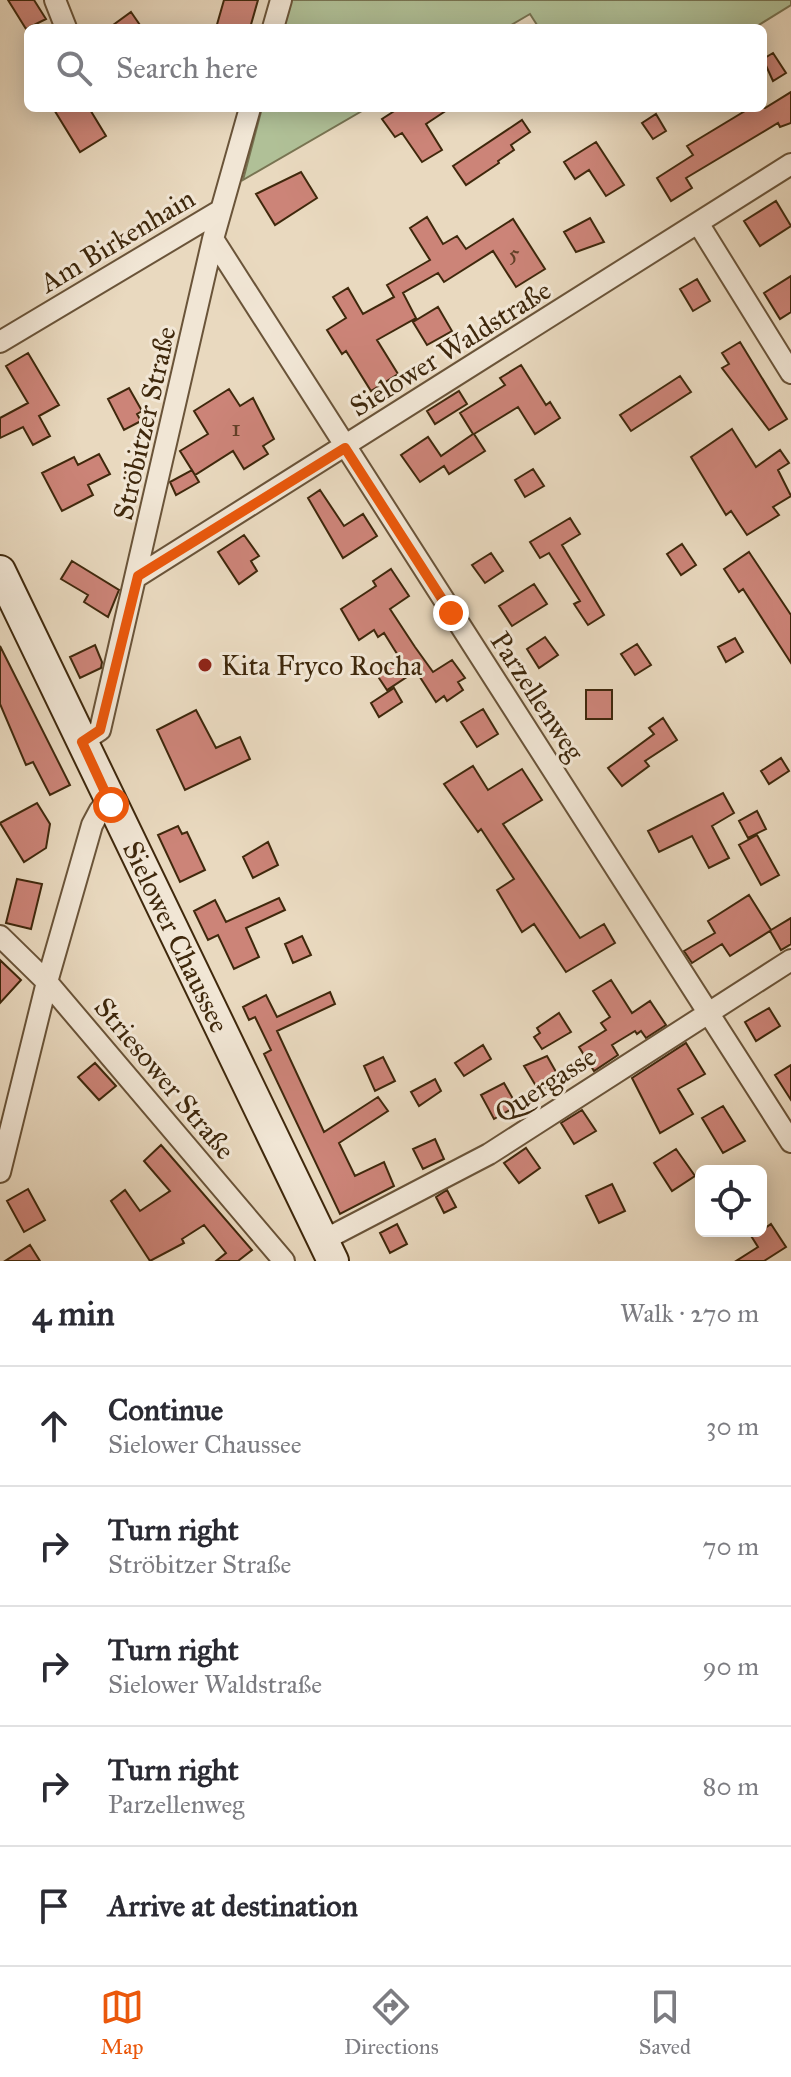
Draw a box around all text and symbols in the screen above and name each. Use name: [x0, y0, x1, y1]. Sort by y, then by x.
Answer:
search box: [24, 24, 767, 112]
icon: search: [52, 46, 96, 90]
text: Search here: [116, 50, 258, 86]
street label: Am Birkenhain: [33, 180, 201, 301]
house number: 5: [508, 238, 520, 268]
street label: Sielower Waldstraße: [343, 273, 557, 424]
street label: Ströbitzer Straße: [105, 323, 184, 523]
house number: 1: [231, 413, 241, 443]
route end: [433, 595, 469, 631]
street label: Parzellenweg: [483, 625, 593, 768]
place label: Kita Fryco Rocha: [221, 648, 423, 683]
marker: Kita Fryco Rocha: [196, 656, 214, 674]
route start: [93, 787, 129, 823]
street label: Sielower Chaussee: [115, 835, 237, 1038]
street label: Striesower Straße: [87, 990, 243, 1167]
street label: Quergasse: [488, 1039, 603, 1130]
map controls: [695, 1165, 767, 1237]
button: locate: [695, 1165, 767, 1237]
text: 4 min: [32, 1293, 115, 1334]
text: Walk · 270 m: [620, 1297, 759, 1329]
text: Continue: [108, 1392, 223, 1428]
icon: ahead: [32, 1404, 76, 1448]
text: 30 m: [706, 1410, 759, 1442]
text: Sielower Chaussee: [108, 1428, 302, 1460]
text: Turn right: [108, 1512, 239, 1548]
icon: right: [32, 1524, 76, 1568]
text: 70 m: [703, 1530, 759, 1562]
text: Ströbitzer Straße: [108, 1548, 291, 1580]
text: Turn right: [108, 1632, 239, 1668]
icon: right: [32, 1644, 76, 1688]
text: 90 m: [702, 1650, 759, 1682]
text: Sielower Waldstraße: [108, 1668, 322, 1700]
text: Turn right: [108, 1752, 239, 1788]
icon: right: [32, 1764, 76, 1808]
text: 80 m: [703, 1770, 759, 1802]
text: Parzellenweg: [108, 1788, 244, 1820]
icon: arrive: [32, 1884, 76, 1928]
text: Arrive at destination: [108, 1888, 358, 1924]
tab: Map: [100, 1985, 144, 2060]
tab: Directions: [344, 1985, 439, 2060]
tab: Saved: [639, 1985, 691, 2060]

